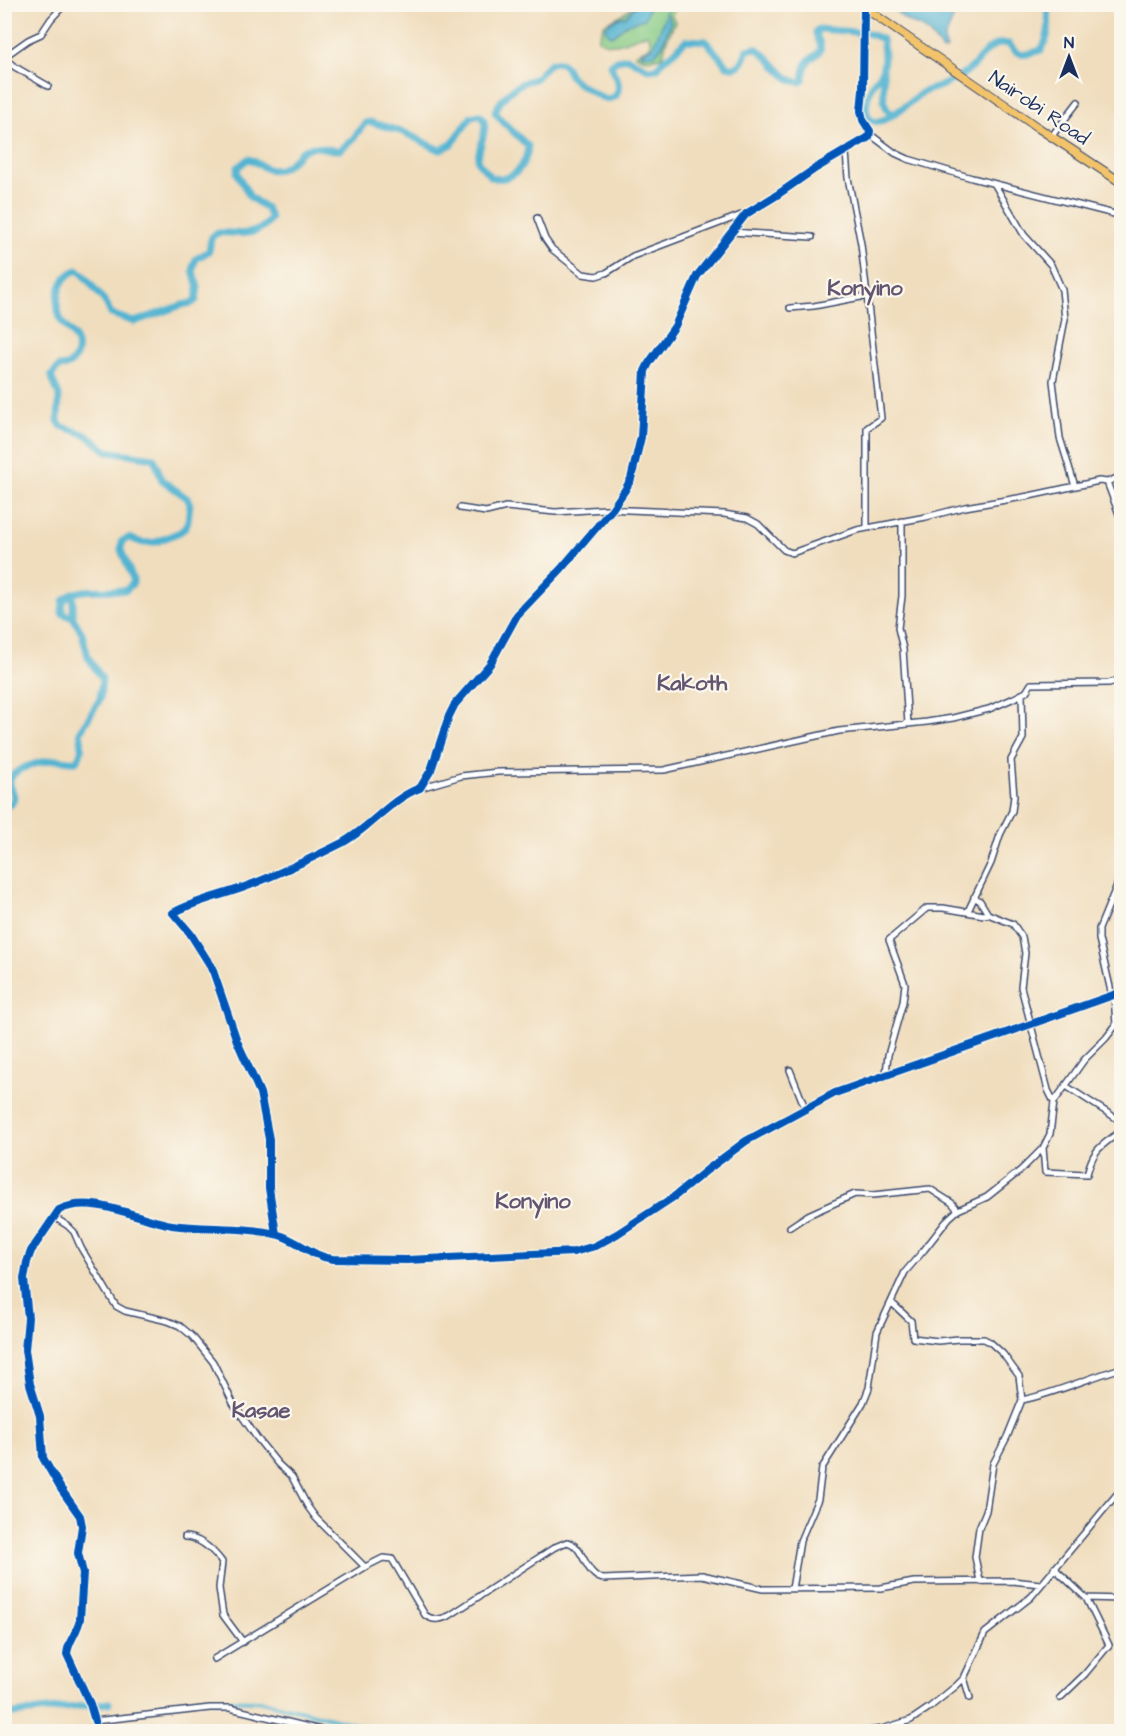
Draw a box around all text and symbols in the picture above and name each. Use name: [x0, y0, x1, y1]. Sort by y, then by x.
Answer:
north arrow: [1039, 27, 1099, 87]
text: N: [1064, 32, 1074, 54]
street label: Nairobi Road: [983, 64, 1095, 152]
district label: Konyino: [827, 273, 903, 306]
district label: Kakoth: [657, 668, 728, 699]
district label: Konyino: [495, 1186, 571, 1219]
district label: Kasae: [232, 1395, 290, 1426]

